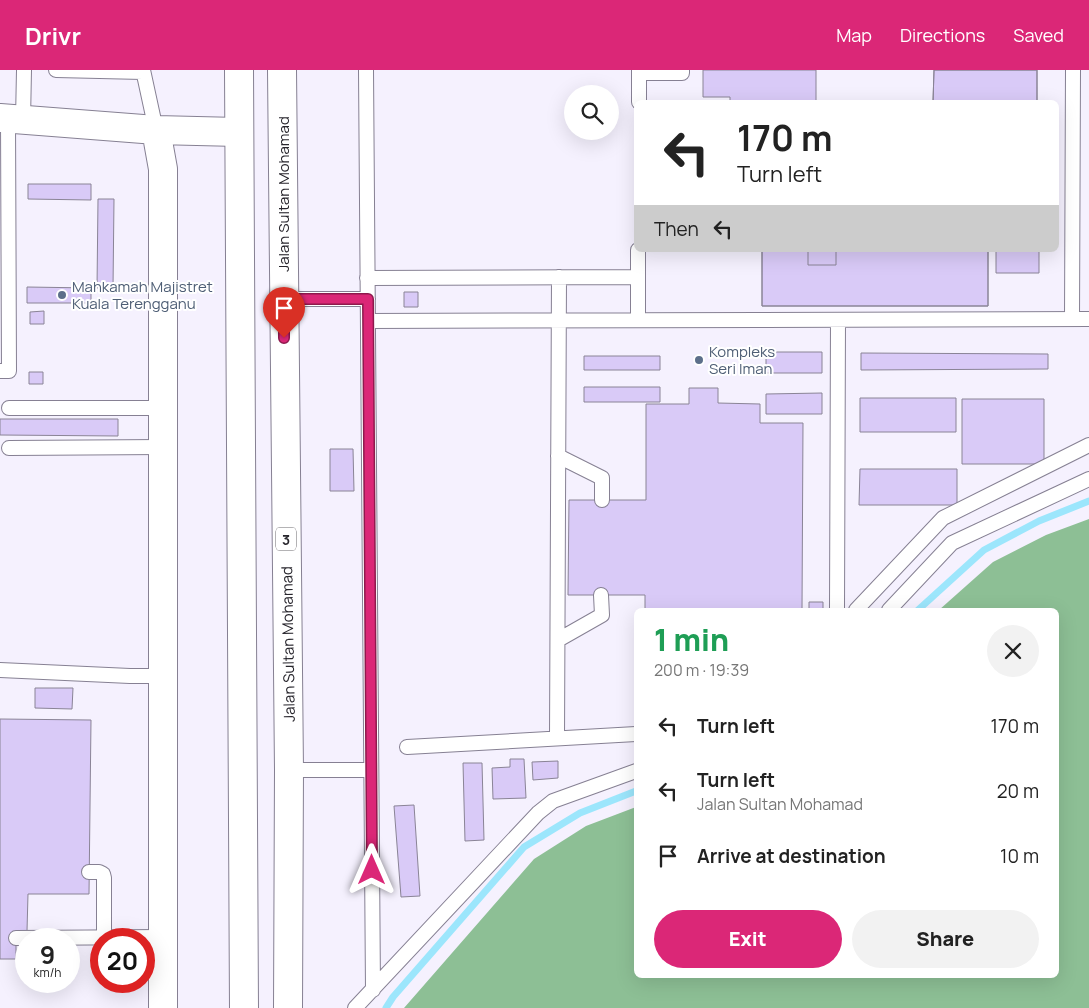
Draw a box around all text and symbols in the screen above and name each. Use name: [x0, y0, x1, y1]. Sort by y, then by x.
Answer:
text: Drivr: [25, 19, 81, 52]
text: Map: [836, 23, 872, 47]
text: Directions: [900, 23, 985, 47]
text: Saved: [1013, 23, 1064, 47]
map controls: [564, 85, 619, 140]
button: search: [564, 85, 619, 140]
text: 170 m: [737, 114, 833, 162]
street label: Jalan Sultan Mohamad: [273, 116, 294, 272]
icon: left: [654, 120, 719, 185]
text: Turn left: [737, 159, 822, 189]
icon: left: [709, 215, 737, 243]
text: Then: [654, 216, 699, 242]
place label: Mahkamah Majistret Kuala Terengganu: [72, 276, 213, 314]
pin: [263, 287, 305, 338]
marker: Mahkamah Majistret Kuala Terengganu: [56, 289, 68, 301]
icon: arrive: [270, 294, 298, 322]
place label: Kompleks Seri Iman: [709, 341, 775, 379]
marker: Kompleks Seri Iman: [693, 354, 705, 366]
road number: 3: [276, 528, 296, 550]
street label: Jalan Sultan Mohamad: [276, 566, 300, 722]
text: 1 min: [654, 619, 729, 660]
button: close: [987, 625, 1039, 677]
text: 200 m · 19:39: [654, 659, 749, 681]
icon: left: [654, 712, 682, 740]
text: Turn left: [697, 713, 775, 739]
text: 170 m: [991, 713, 1039, 739]
text: Turn left: [697, 767, 775, 793]
icon: left: [654, 777, 682, 805]
text: 20 m: [997, 778, 1039, 804]
text: Jalan Sultan Mohamad: [697, 793, 863, 815]
icon: arrive: [654, 842, 682, 870]
position arrow: [345, 843, 397, 895]
text: Arrive at destination: [697, 843, 886, 869]
text: 10 m: [1000, 843, 1039, 869]
button: Exit: [654, 910, 842, 968]
button: Share: [852, 910, 1039, 968]
speed limit sign: 20: [90, 928, 155, 993]
text: 9: [40, 937, 55, 972]
text: km/h: [34, 964, 61, 981]

